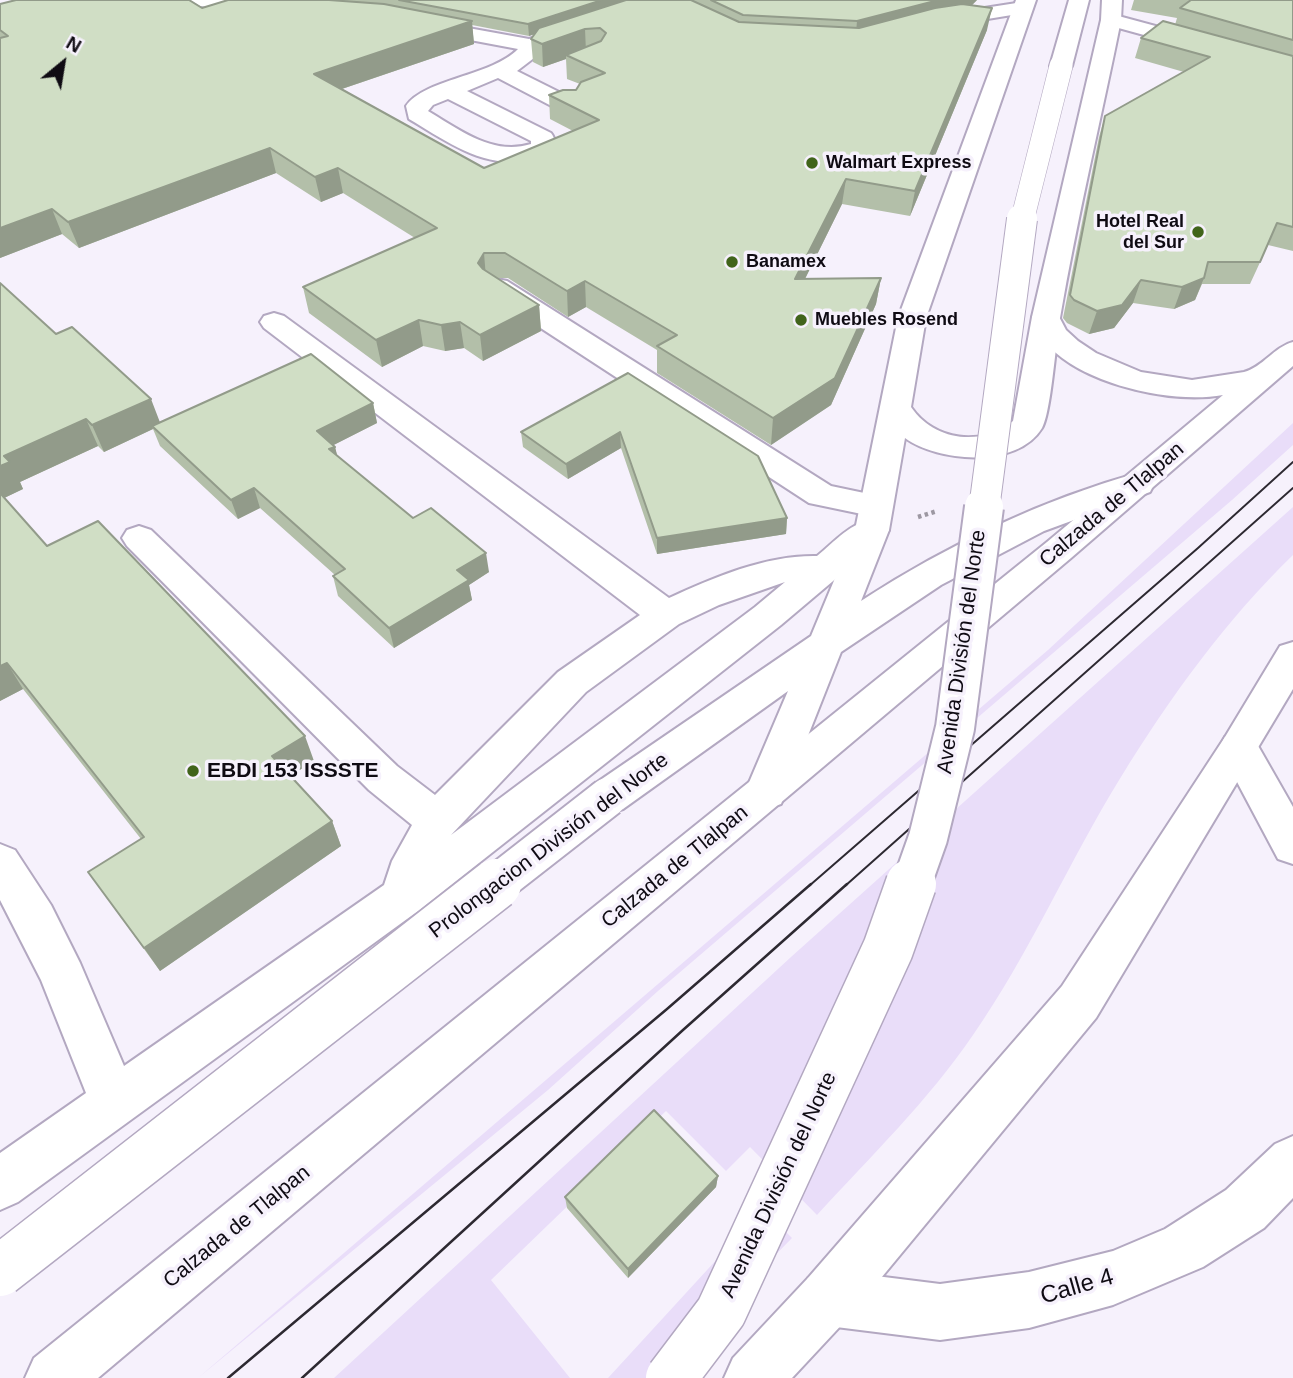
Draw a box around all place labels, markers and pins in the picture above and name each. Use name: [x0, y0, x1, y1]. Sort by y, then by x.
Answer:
place label: Walmart Express: [826, 152, 971, 174]
marker: Walmart Express: [804, 155, 820, 171]
place label: Hotel Real del Sur: [1096, 211, 1184, 254]
marker: Hotel Real del Sur: [1190, 224, 1206, 240]
place label: Banamex: [746, 251, 826, 273]
marker: Banamex: [724, 254, 740, 270]
place label: Muebles Rosend: [815, 309, 958, 331]
marker: Muebles Rosend: [793, 312, 809, 328]
place label: EBDI 153 ISSSTE: [207, 758, 379, 784]
marker: EBDI 153 ISSSTE: [185, 763, 201, 779]

